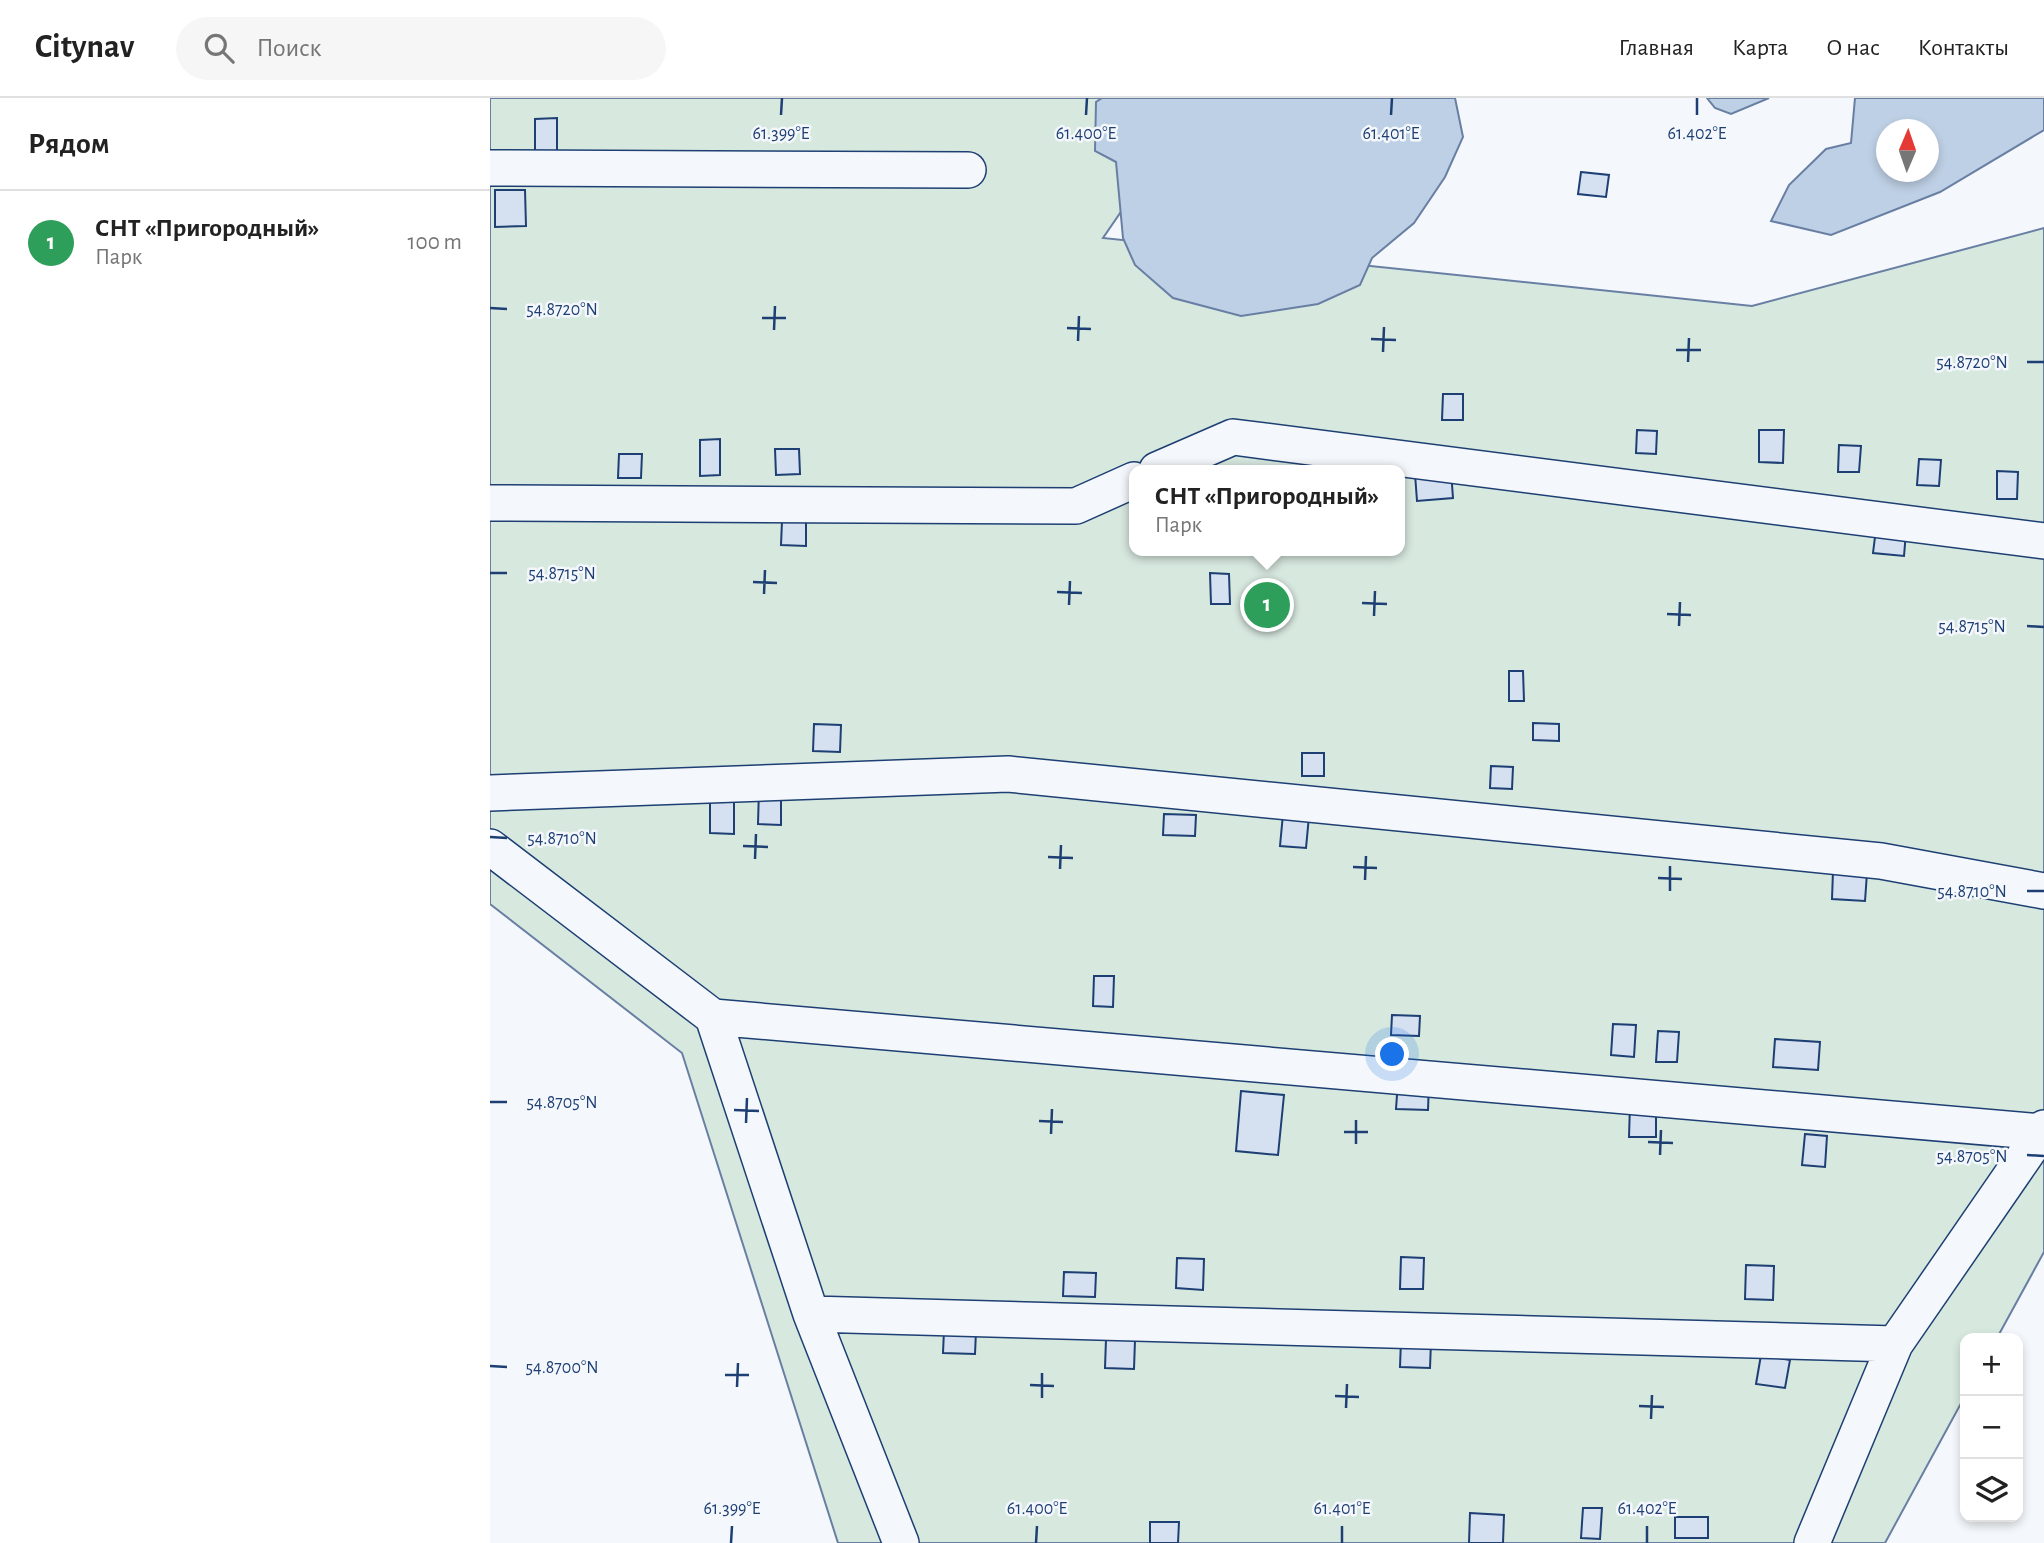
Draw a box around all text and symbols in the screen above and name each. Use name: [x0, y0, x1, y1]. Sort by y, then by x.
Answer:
search box: [176, 17, 666, 80]
icon: search: [200, 29, 238, 67]
text: Citynav: [35, 31, 134, 64]
text: Поиск: [256, 35, 321, 61]
text: Главная: [1619, 36, 1694, 60]
text: Карта: [1732, 36, 1788, 60]
text: О нас: [1826, 36, 1880, 60]
text: Контакты: [1918, 36, 2009, 60]
north arrow: [1876, 119, 1939, 182]
text: 61.399°E: [752, 125, 810, 143]
text: 61.400°E: [1056, 125, 1117, 143]
text: 61.401°E: [1362, 125, 1420, 143]
text: 61.402°E: [1667, 125, 1727, 143]
text: Рядом: [28, 129, 110, 159]
text: СНТ «Пригородный»: [95, 215, 319, 241]
text: 1: [47, 231, 55, 254]
text: 100 m: [408, 231, 462, 254]
text: Парк: [95, 246, 142, 269]
text: 54.8720°N: [526, 301, 598, 319]
text: 54.8720°N: [1936, 354, 2008, 372]
popup: [1129, 465, 1405, 556]
text: СНТ «Пригородный»: [1155, 483, 1379, 509]
text: Парк: [1155, 514, 1202, 537]
text: 54.8715°N: [528, 565, 596, 583]
pin: 1: [1244, 579, 1290, 631]
text: 54.8715°N: [1938, 618, 2006, 636]
text: 54.8710°N: [527, 830, 597, 848]
text: 54.8710°N: [1937, 883, 2007, 901]
your location: [1375, 1037, 1409, 1071]
text: 54.8705°N: [527, 1094, 597, 1112]
text: 54.8705°N: [1937, 1148, 2007, 1166]
map controls: [1960, 1333, 2023, 1522]
button: +: [1960, 1333, 2023, 1396]
text: 54.8700°N: [526, 1359, 598, 1377]
button: −: [1960, 1396, 2023, 1459]
button: layers: [1960, 1459, 2023, 1522]
text: 61.399°E: [703, 1500, 761, 1518]
text: 61.400°E: [1007, 1500, 1068, 1518]
text: 61.401°E: [1313, 1500, 1371, 1518]
text: 61.402°E: [1617, 1500, 1677, 1518]

